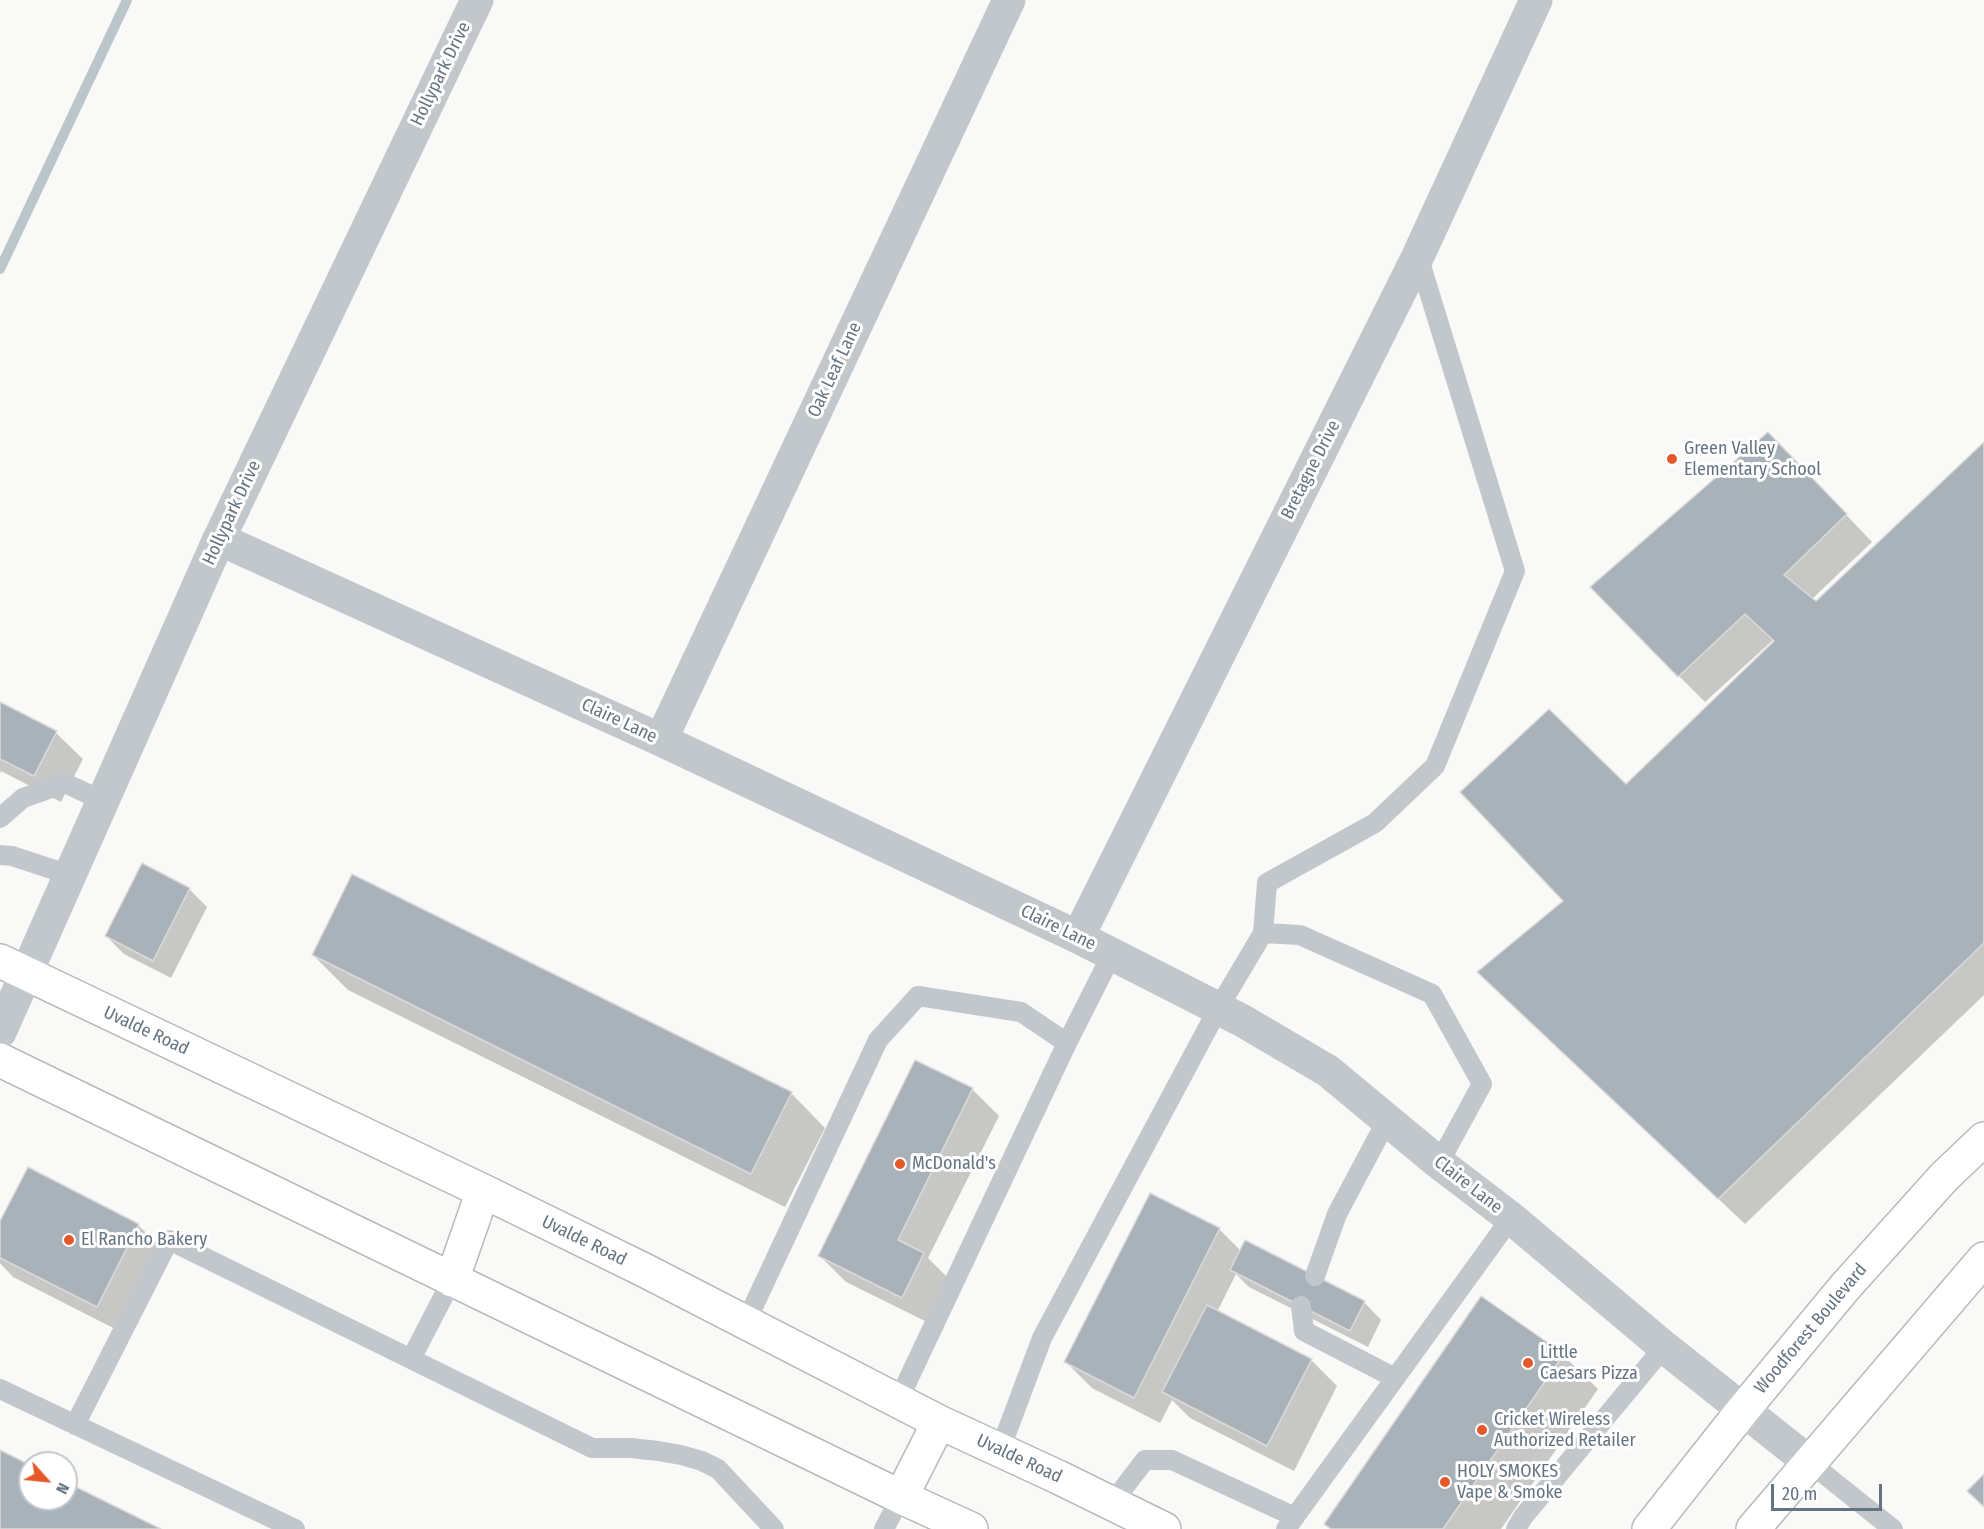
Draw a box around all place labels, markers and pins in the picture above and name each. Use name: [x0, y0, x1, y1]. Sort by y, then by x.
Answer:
place label: Green Valley Elementary School: [1684, 438, 1821, 480]
marker: Green Valley Elementary School: [1665, 452, 1679, 466]
place label: McDonald's: [912, 1153, 996, 1175]
marker: McDonald's: [893, 1157, 907, 1171]
place label: El Rancho Bakery: [81, 1229, 207, 1251]
marker: El Rancho Bakery: [62, 1233, 76, 1247]
place label: Little Caesars Pizza: [1540, 1342, 1638, 1384]
marker: Little Caesars Pizza: [1521, 1356, 1535, 1370]
place label: Cricket Wireless Authorized Retailer: [1494, 1409, 1636, 1452]
marker: Cricket Wireless Authorized Retailer: [1475, 1423, 1489, 1437]
place label: HOLY SMOKES Vape & Smoke: [1457, 1461, 1563, 1504]
marker: HOLY SMOKES Vape & Smoke: [1438, 1475, 1452, 1489]

